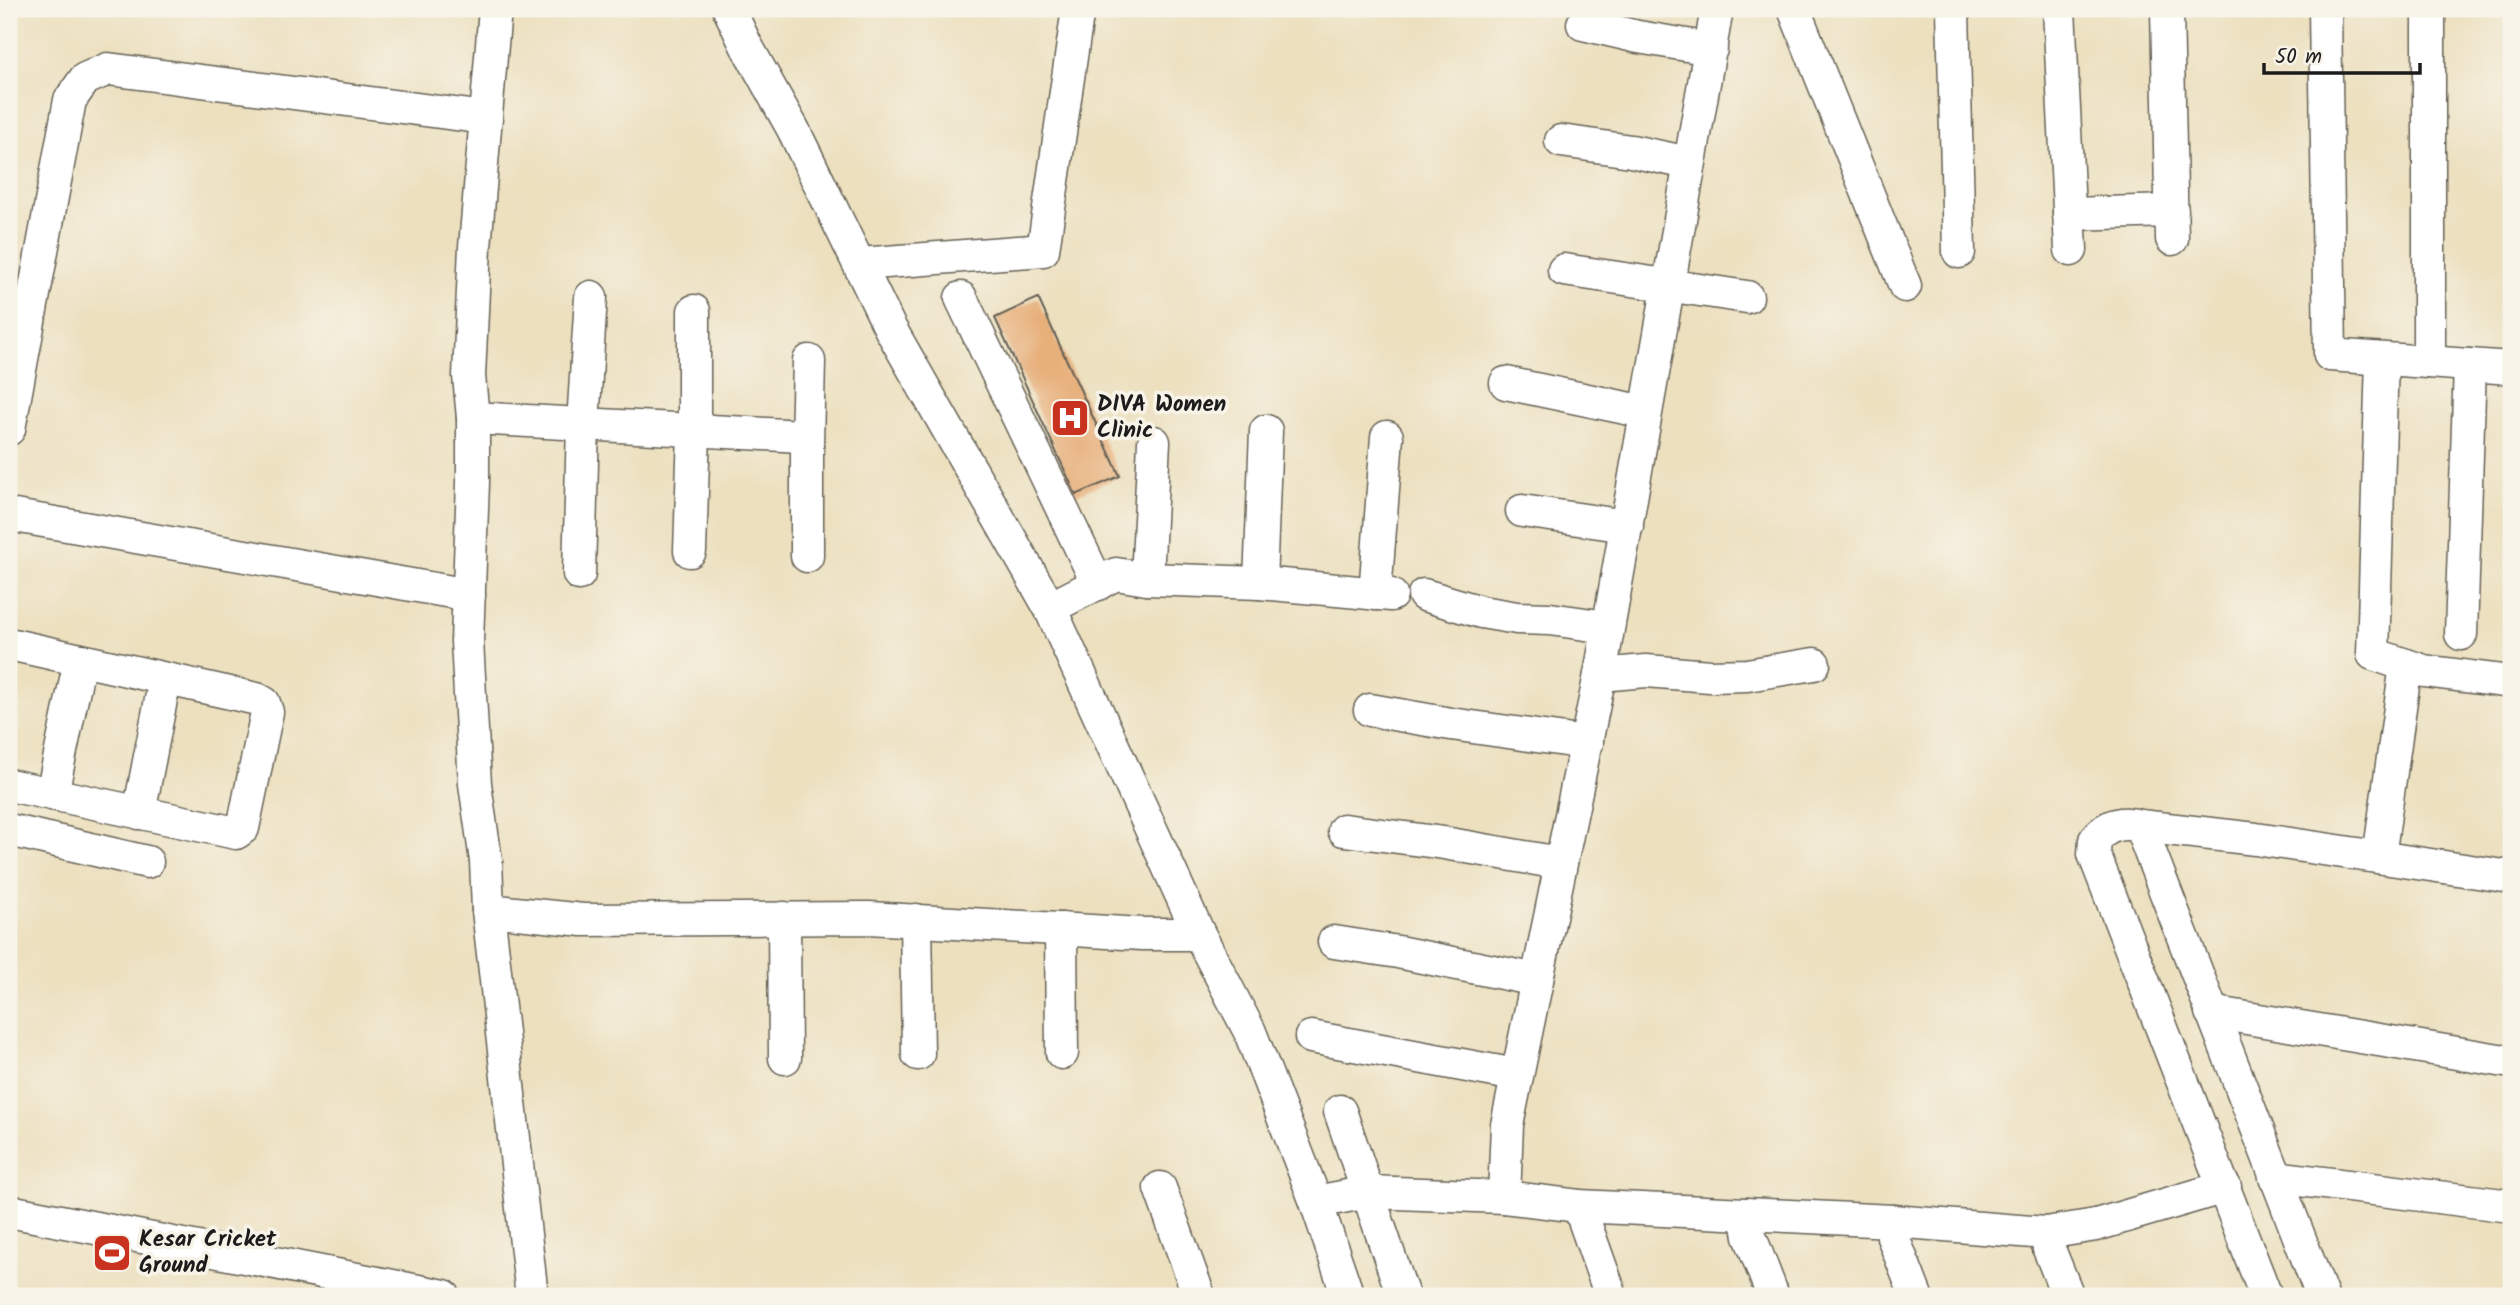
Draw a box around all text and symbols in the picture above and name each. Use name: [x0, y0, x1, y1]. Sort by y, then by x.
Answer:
scale bar: [2264, 32, 2420, 76]
text: 50 m: [2275, 41, 2322, 74]
place label: DIVA Women Clinic: [1097, 387, 1227, 449]
hospital icon: DIVA Women Clinic: [1049, 397, 1091, 439]
place label: Kesar Cricket Ground: [139, 1222, 277, 1284]
sports icon: Kesar Cricket Ground: [91, 1232, 133, 1274]

